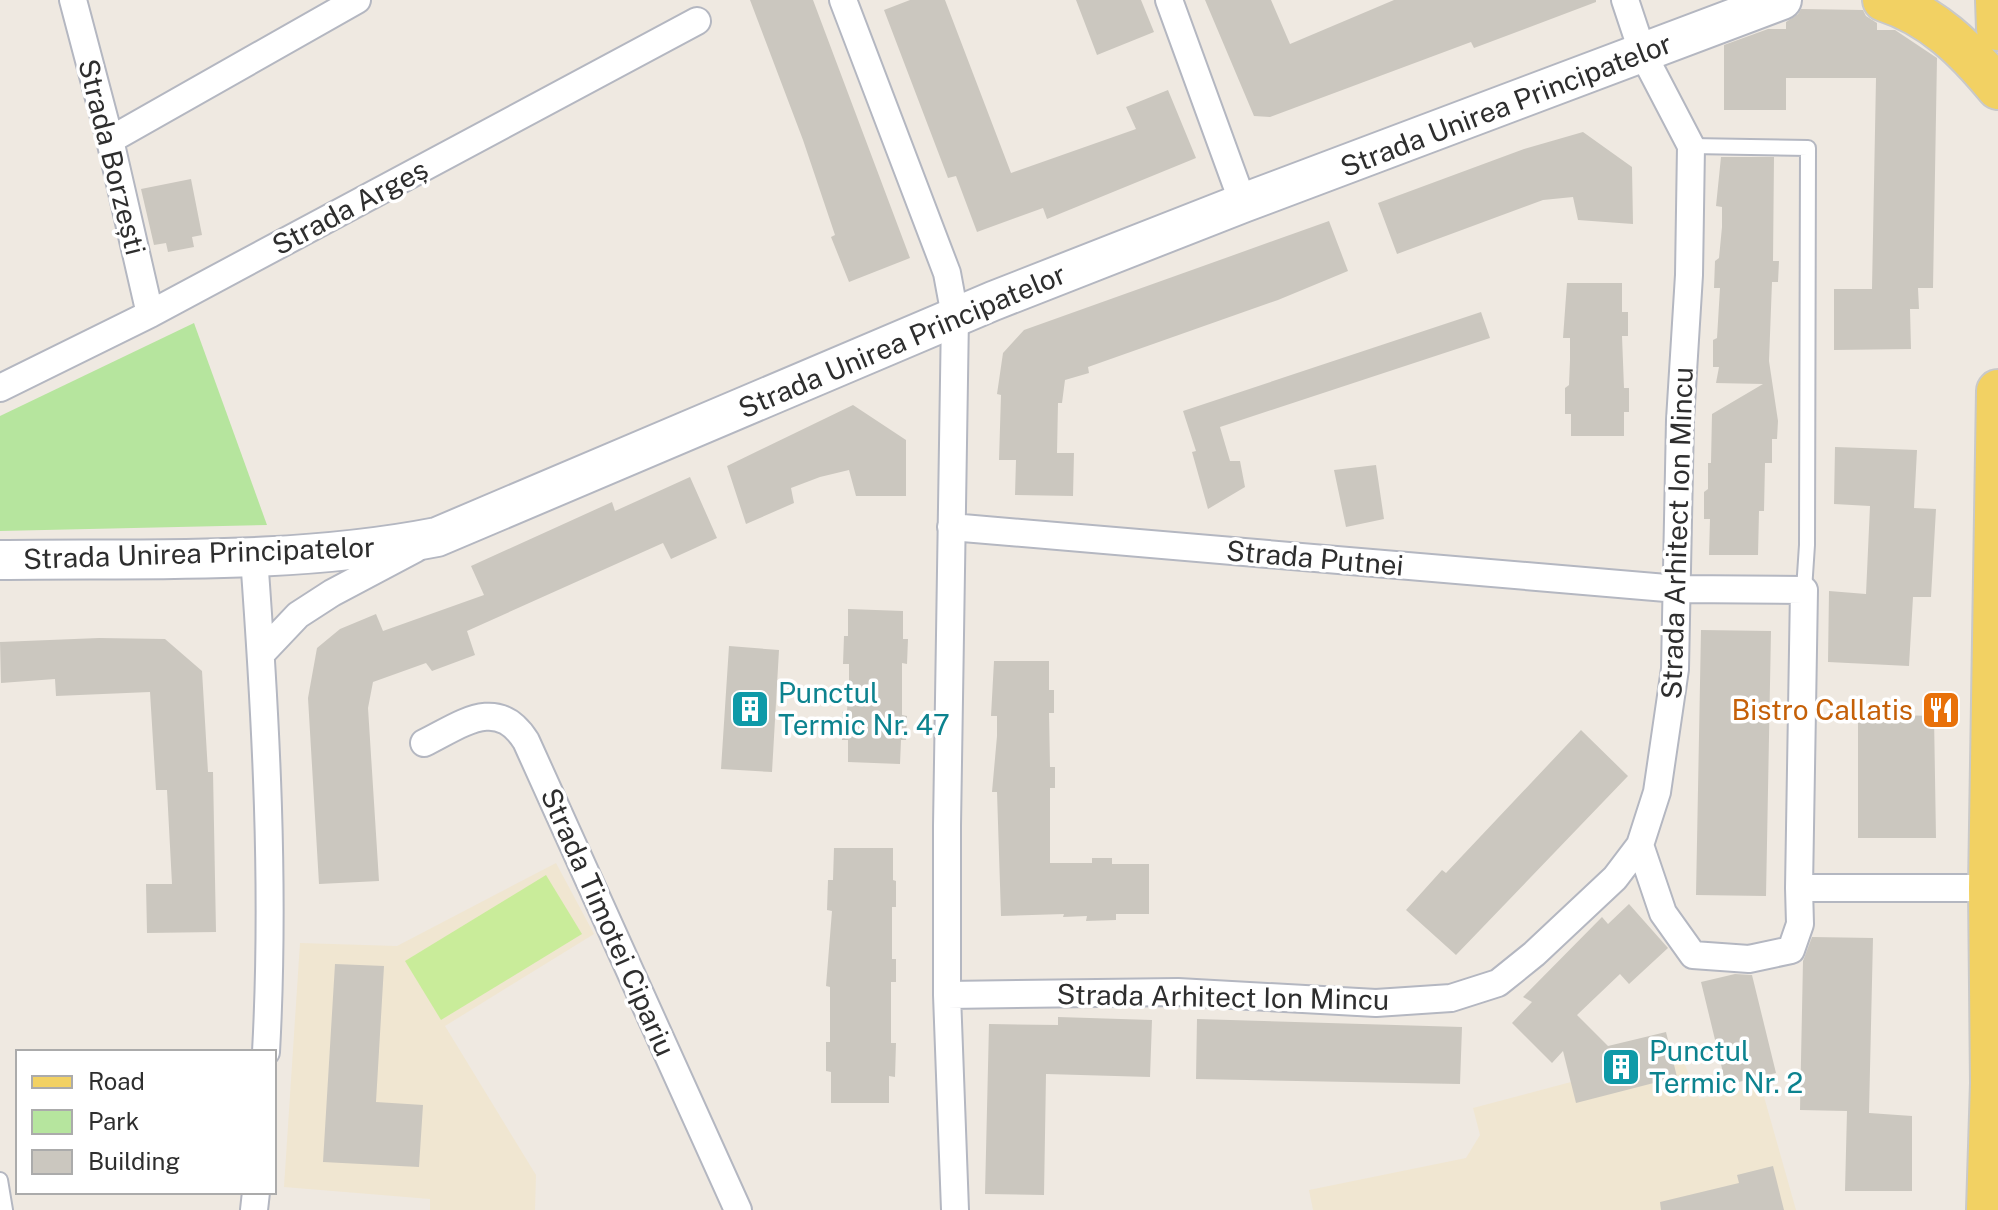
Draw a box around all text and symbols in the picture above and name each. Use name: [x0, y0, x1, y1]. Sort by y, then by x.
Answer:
street label: Strada Unirea Principatelor: [1336, 26, 1676, 183]
street label: Strada Borzești: [72, 56, 153, 258]
street label: Strada Argeș: [266, 152, 433, 261]
street label: Strada Unirea Principatelor: [733, 257, 1070, 425]
street label: Strada Arhitect Ion Mincu: [1654, 366, 1699, 700]
street label: Strada Unirea Principatelor: [22, 530, 375, 575]
street label: Strada Putnei: [1225, 533, 1405, 582]
place label: Punctul Termic Nr. 47: [778, 676, 950, 741]
building icon: Punctul Termic Nr. 47: [729, 688, 771, 730]
restaurant icon: Bistro Callatis: [1920, 689, 1962, 731]
place label: Bistro Callatis: [1732, 693, 1913, 726]
street label: Strada Timotei Cipariu: [534, 783, 682, 1061]
street label: Strada Arhitect Ion Mincu: [1056, 977, 1390, 1016]
place label: Punctul Termic Nr. 2: [1649, 1034, 1803, 1099]
building icon: Punctul Termic Nr. 2: [1600, 1046, 1642, 1088]
legend: [16, 1050, 276, 1194]
text: Road: [88, 1067, 145, 1095]
text: Park: [88, 1107, 139, 1135]
text: Building: [88, 1147, 180, 1175]

